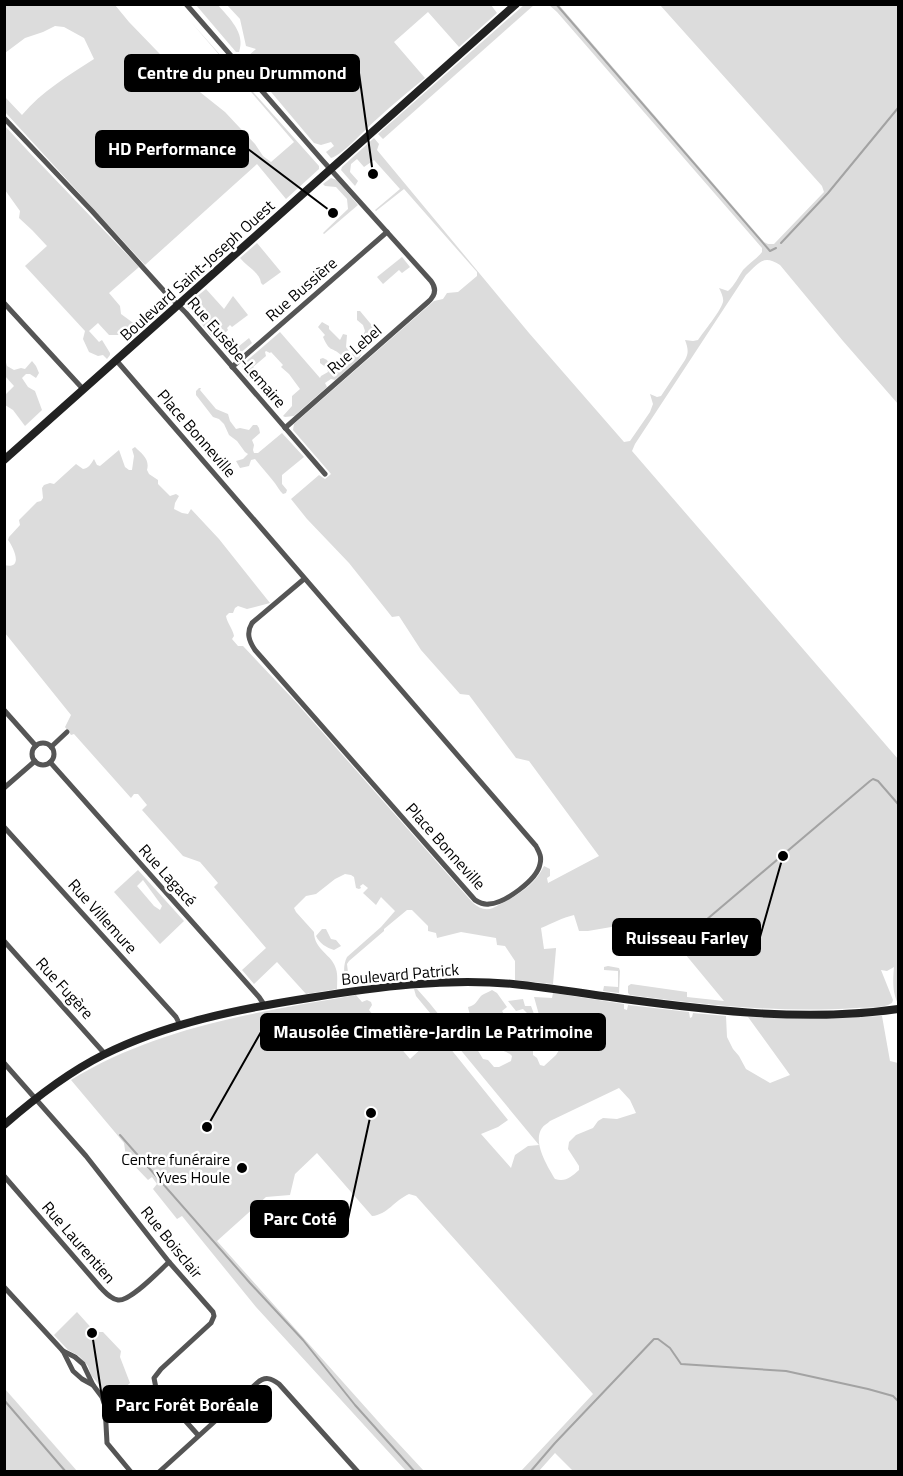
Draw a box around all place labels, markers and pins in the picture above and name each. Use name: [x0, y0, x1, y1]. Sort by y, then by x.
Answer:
callout: Centre du pneu Drummond: [125, 55, 359, 91]
callout: HD Performance: [96, 131, 248, 167]
callout: Ruisseau Farley: [613, 919, 760, 955]
callout: Mausolée Cimetière-Jardin Le Patrimoine: [261, 1014, 605, 1050]
place label: Centre funéraire Yves Houle: [121, 1147, 230, 1189]
marker: Centre funéraire Yves Houle: [235, 1161, 249, 1175]
callout: Parc Coté: [251, 1201, 348, 1237]
callout: Parc Forêt Boréale: [103, 1386, 271, 1422]

